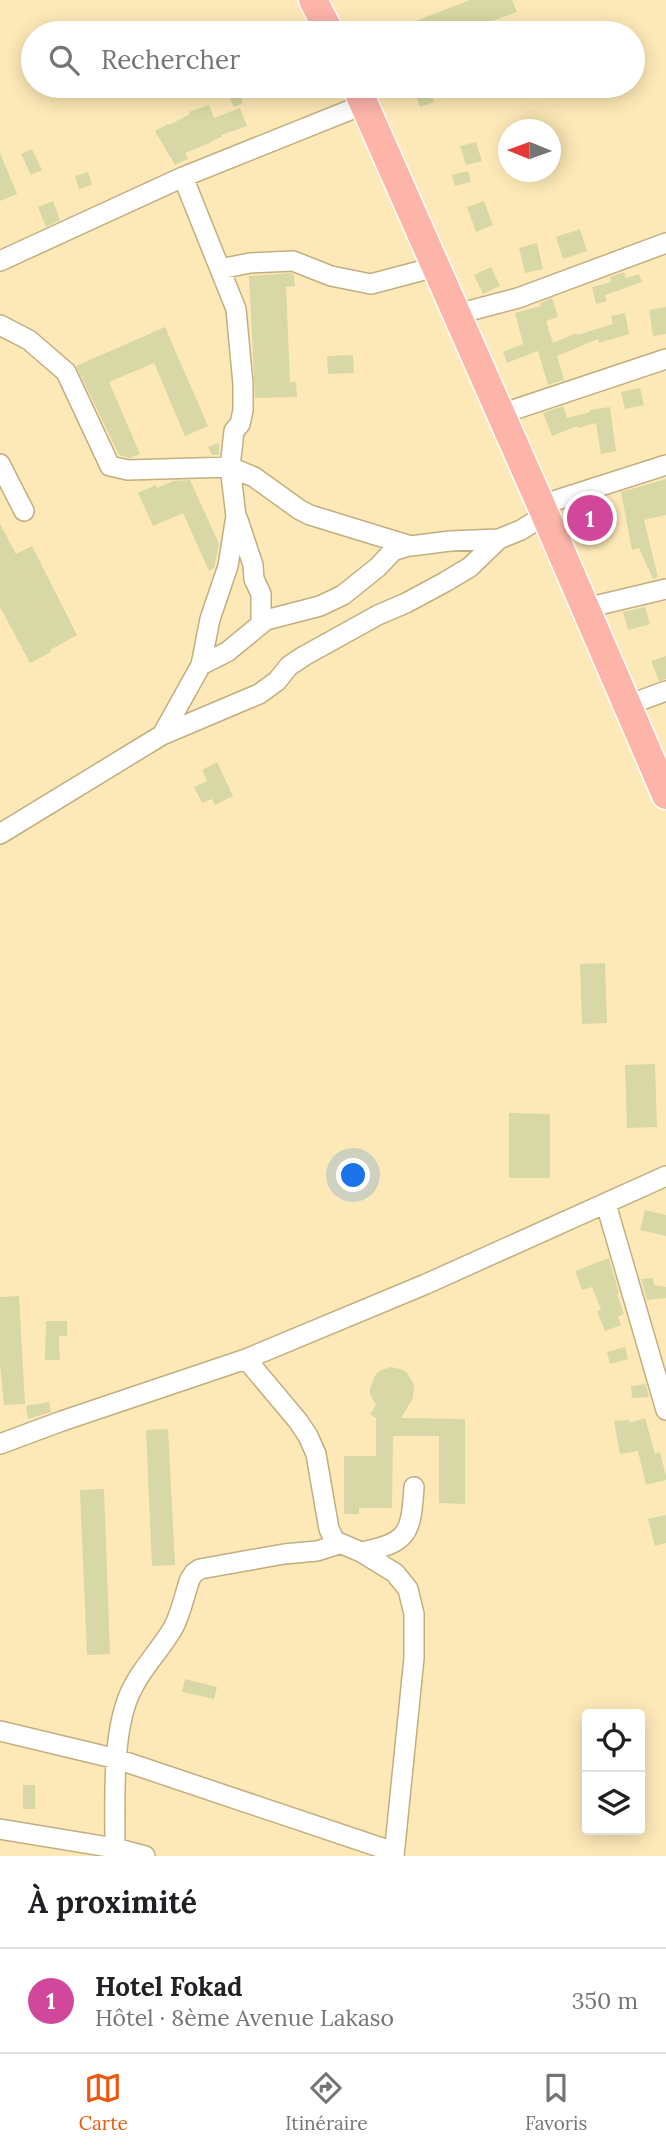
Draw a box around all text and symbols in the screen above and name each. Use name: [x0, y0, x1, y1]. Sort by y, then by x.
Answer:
search box: [21, 21, 645, 98]
icon: search: [45, 41, 83, 79]
text: Rechercher: [101, 43, 240, 76]
north arrow: [498, 119, 561, 182]
pin: 1: [567, 492, 613, 544]
your location: [336, 1158, 370, 1192]
map controls: [582, 1709, 645, 1835]
button: locate: [582, 1709, 645, 1772]
button: layers: [582, 1772, 645, 1835]
text: À proximité: [28, 1883, 197, 1921]
text: Hotel Fokad: [95, 1970, 243, 2003]
text: 1: [46, 1986, 56, 2015]
text: 350 m: [572, 1986, 638, 2015]
text: Hôtel · 8ème Avenue Lakaso: [95, 2003, 394, 2032]
tab: Carte: [79, 2069, 128, 2135]
tab: Itinéraire: [285, 2069, 368, 2135]
tab: Favoris: [525, 2069, 587, 2135]

